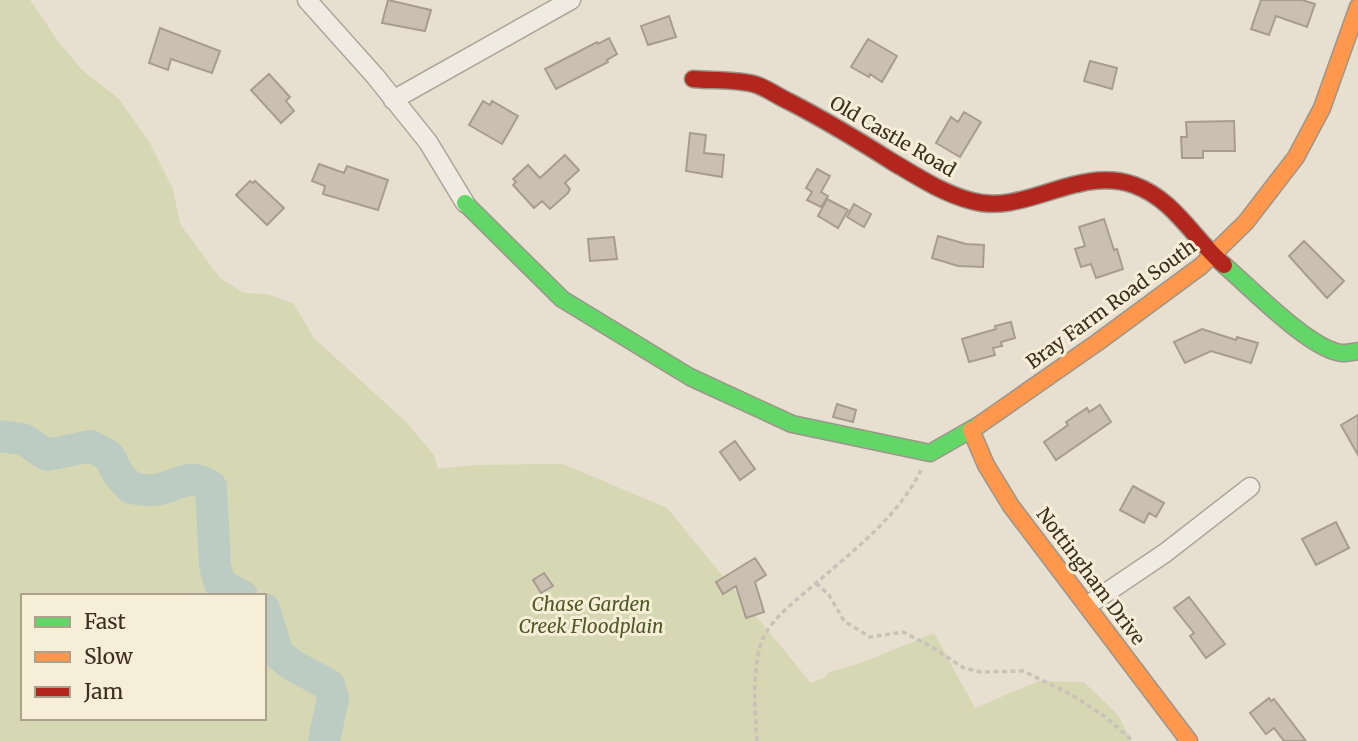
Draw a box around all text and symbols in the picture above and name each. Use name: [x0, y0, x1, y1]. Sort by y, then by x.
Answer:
street label: Old Castle Road: [826, 90, 960, 182]
street label: Bray Farm Road South: [1021, 234, 1201, 374]
street label: Nottingham Drive: [1031, 502, 1151, 650]
park label: Chase Garden Creek Floodplain: [518, 592, 664, 638]
legend: [21, 594, 266, 720]
text: Fast: [84, 608, 126, 635]
text: Slow: [84, 643, 133, 670]
text: Jam: [83, 678, 123, 705]

